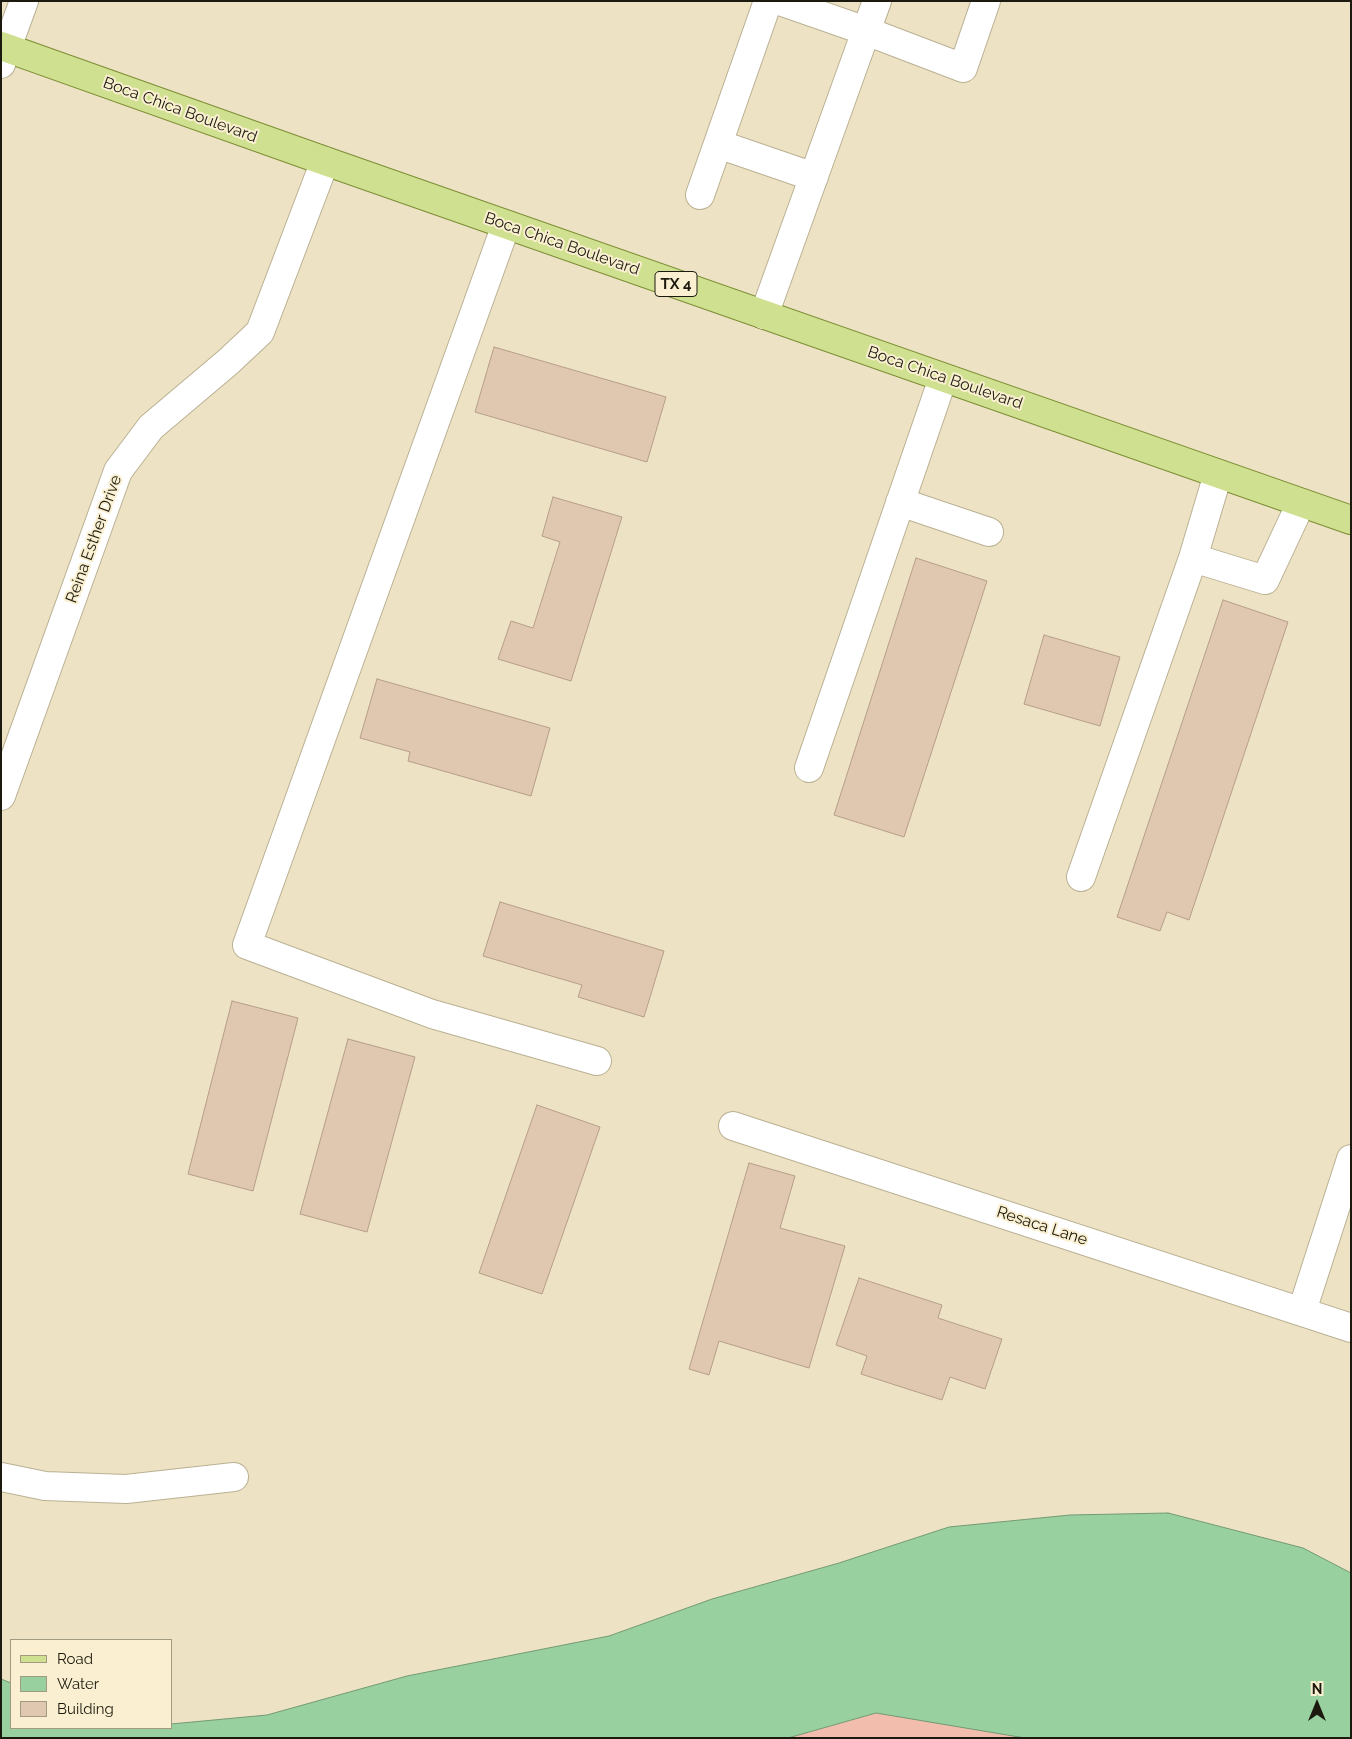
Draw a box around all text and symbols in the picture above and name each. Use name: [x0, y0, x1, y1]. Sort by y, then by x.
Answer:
street label: Boca Chica Boulevard: [100, 73, 260, 147]
street label: Boca Chica Boulevard: [482, 208, 642, 280]
road number: TX 4: [655, 272, 697, 296]
street label: Boca Chica Boulevard: [865, 342, 1025, 414]
street label: Reina Esther Drive: [62, 472, 126, 606]
street label: Resaca Lane: [994, 1202, 1090, 1250]
legend: [10, 1639, 172, 1729]
text: Road: [57, 1650, 93, 1668]
text: Water: [57, 1675, 99, 1693]
north arrow: [1292, 1679, 1342, 1729]
text: N: [1312, 1681, 1322, 1697]
text: Building: [57, 1700, 114, 1718]

